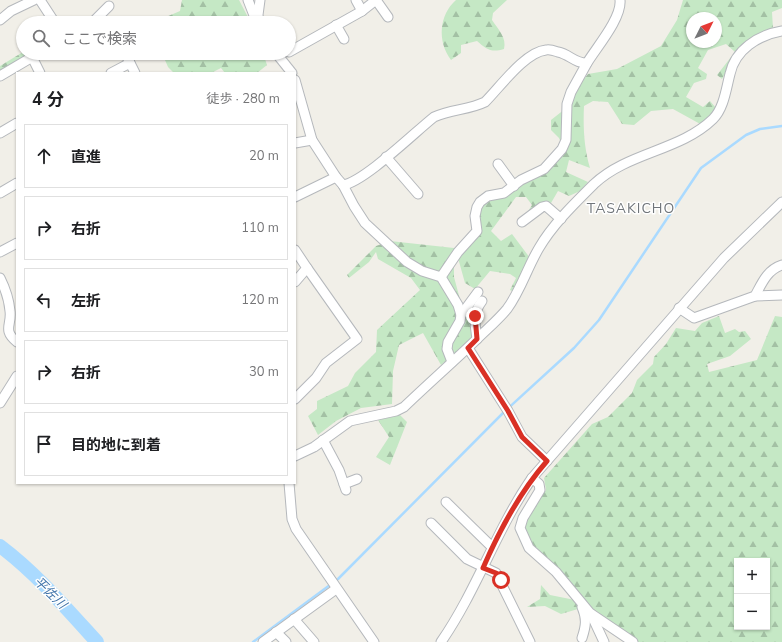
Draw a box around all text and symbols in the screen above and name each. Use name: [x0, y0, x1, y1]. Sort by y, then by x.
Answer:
north arrow: [686, 12, 722, 48]
search box: [16, 16, 296, 60]
icon: search: [30, 27, 52, 49]
text: ここで検索: [62, 29, 137, 49]
text: 4 分: [32, 88, 64, 111]
text: 徒歩 · 280 m: [206, 90, 280, 108]
icon: ahead: [33, 145, 55, 167]
text: 直進: [71, 147, 101, 167]
text: 20 m: [249, 147, 279, 165]
district label: TASAKICHO: [587, 199, 675, 218]
icon: right: [33, 217, 55, 239]
text: 右折: [71, 219, 101, 239]
text: 110 m: [241, 219, 279, 237]
icon: left: [33, 289, 55, 311]
text: 左折: [71, 291, 101, 311]
text: 120 m: [241, 291, 279, 309]
route end: [466, 307, 484, 325]
icon: right: [33, 361, 55, 383]
text: 右折: [71, 363, 101, 383]
text: 30 m: [249, 363, 279, 381]
icon: arrive: [33, 433, 55, 455]
text: 目的地に到着: [71, 435, 161, 455]
map controls: [734, 558, 770, 630]
button: +: [734, 558, 770, 594]
route start: [492, 571, 510, 589]
water label: 平佐川: [30, 573, 72, 614]
button: −: [734, 594, 770, 630]

